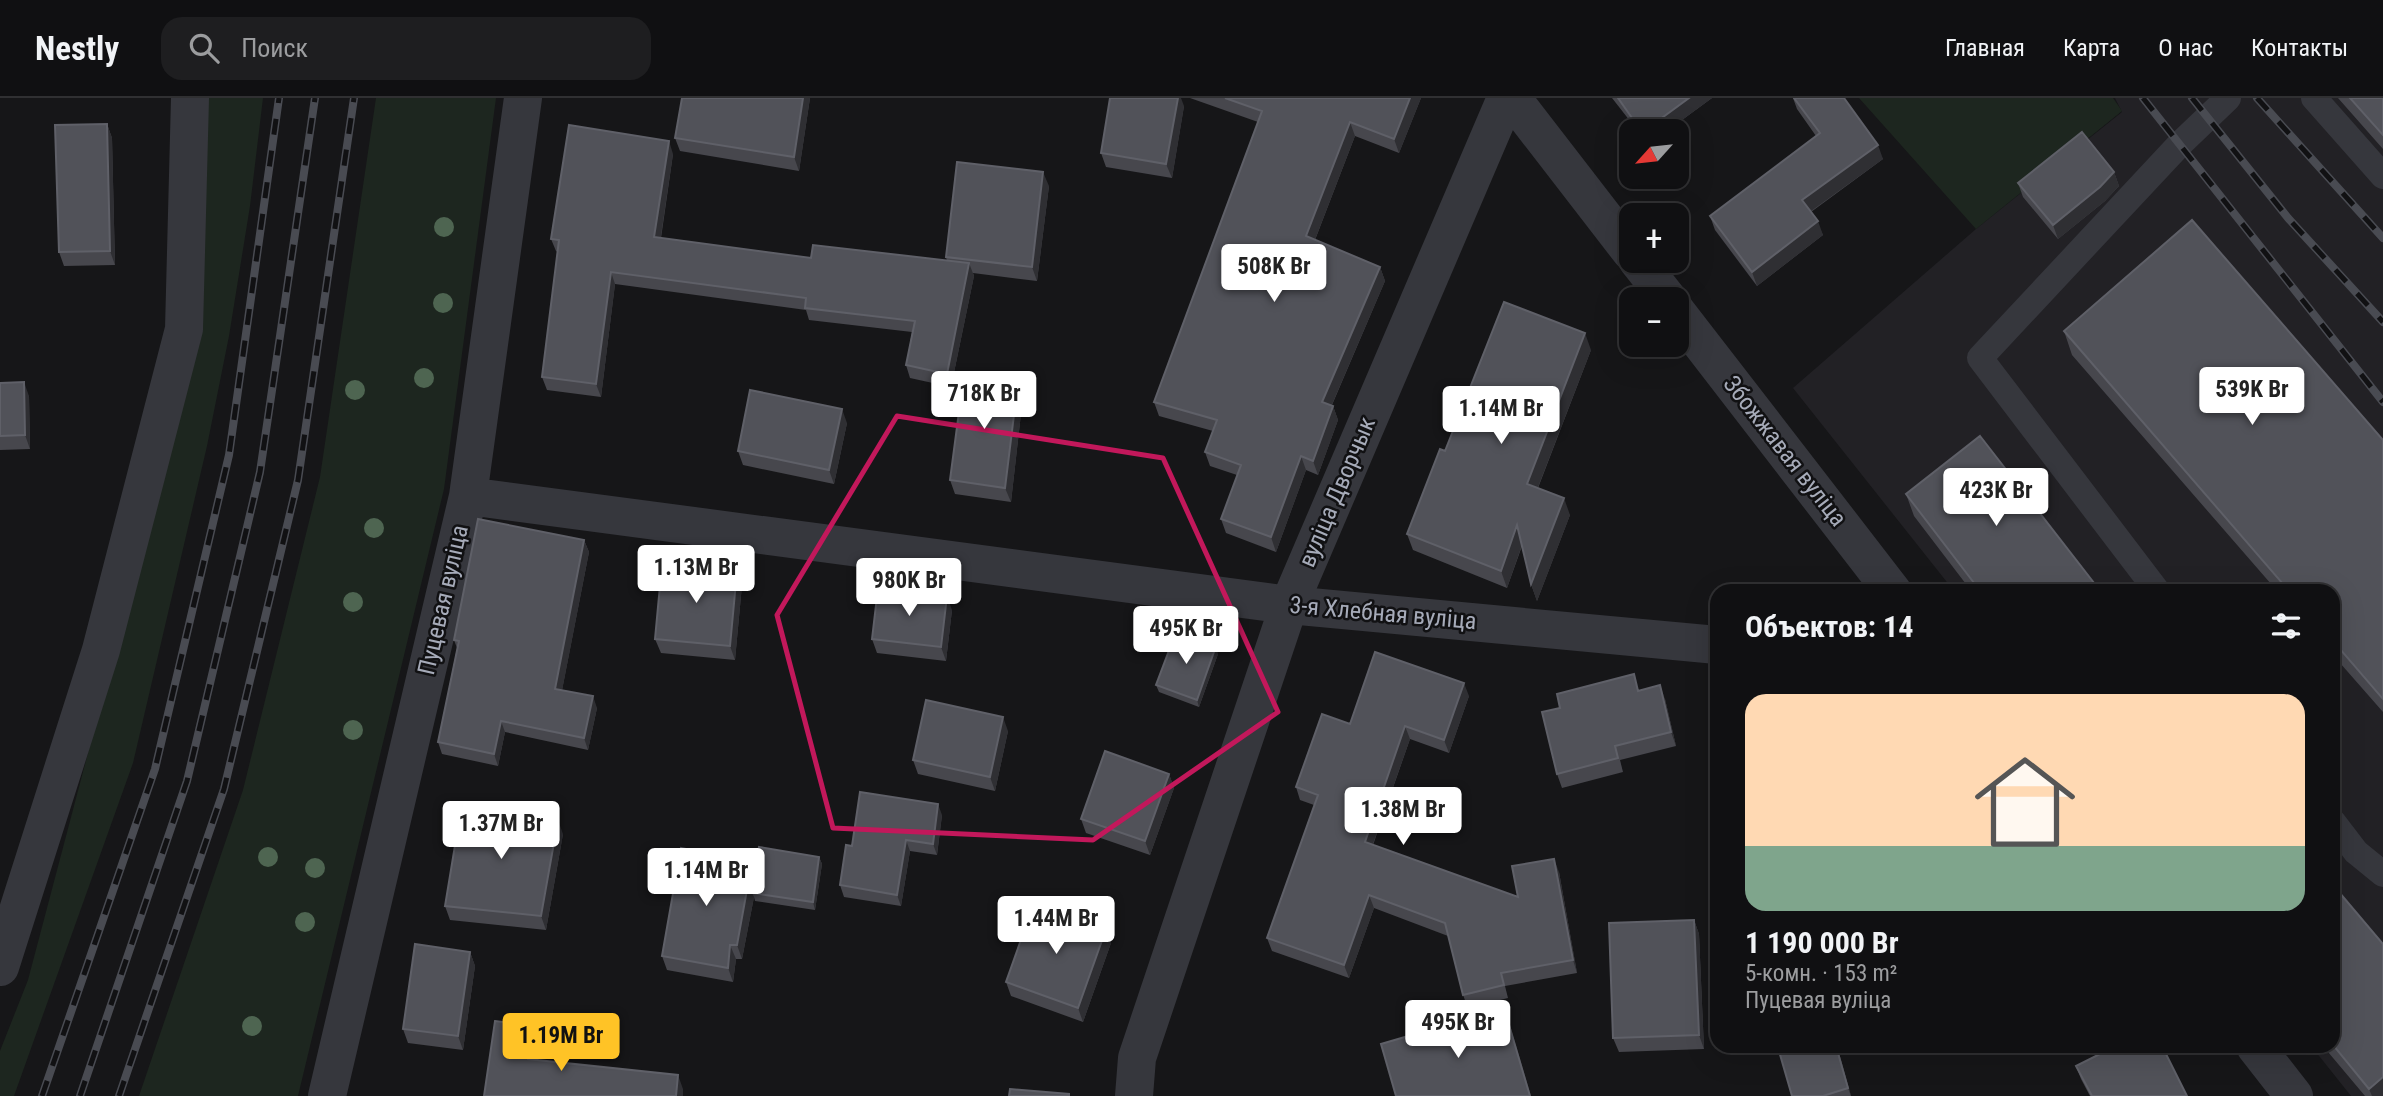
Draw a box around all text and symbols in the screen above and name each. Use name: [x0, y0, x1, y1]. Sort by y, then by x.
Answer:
search box: [161, 17, 651, 80]
text: Nestly: [35, 29, 119, 68]
icon: search: [185, 29, 223, 67]
text: Поиск: [241, 33, 308, 63]
text: Главная: [1945, 34, 2025, 62]
text: Карта: [2063, 34, 2120, 62]
text: О нас: [2158, 34, 2213, 62]
text: Контакты: [2251, 34, 2348, 62]
north arrow: [1619, 119, 1689, 189]
map controls: [1619, 119, 1689, 357]
button: +: [1619, 203, 1689, 273]
pin: 508K Br: [1209, 244, 1339, 304]
text: 508K Br: [1237, 253, 1311, 280]
button: −: [1619, 287, 1689, 357]
pin: 539K Br: [2187, 368, 2317, 427]
street label: Збожжавая вуліца: [1718, 370, 1852, 532]
pin: 718K Br: [919, 372, 1049, 431]
text: 539K Br: [2215, 376, 2289, 403]
text: 718K Br: [947, 380, 1021, 407]
pin: 1.14M Br: [1429, 386, 1573, 446]
text: 1.14M Br: [1459, 395, 1543, 422]
street label: вуліца Дворчык: [1293, 412, 1381, 571]
pin: 423K Br: [1931, 468, 2061, 528]
text: 423K Br: [1959, 477, 2033, 504]
street label: Пуцевая вуліца: [412, 522, 474, 678]
pin: 1.13M Br: [624, 546, 768, 605]
text: 1.13M Br: [654, 554, 738, 581]
pin: 980K Br: [844, 559, 974, 618]
text: 980K Br: [872, 567, 946, 594]
street label: 3-я Хлебная вуліца: [1288, 591, 1478, 635]
pin: 495K Br: [1121, 606, 1251, 666]
icon: filters: [2267, 607, 2305, 645]
text: Объектов: 14: [1745, 609, 1913, 644]
text: 495K Br: [1149, 615, 1223, 642]
icon: home: [1962, 739, 2088, 865]
pin: 1.38M Br: [1331, 788, 1475, 847]
text: 1.38M Br: [1361, 796, 1445, 823]
pin: 1.37M Br: [429, 802, 573, 861]
text: 1.37M Br: [459, 810, 543, 837]
pin: 1.14M Br: [634, 848, 778, 908]
text: 1.14M Br: [664, 857, 748, 884]
pin: 1.44M Br: [984, 896, 1128, 956]
text: 1.44M Br: [1014, 905, 1098, 932]
text: 1 190 000 Br: [1745, 925, 1899, 960]
text: 5-комн. · 153 m²: [1745, 960, 1897, 987]
text: Пуцевая вуліца: [1745, 987, 1891, 1014]
pin: 495K Br: [1393, 1000, 1523, 1060]
text: 495K Br: [1421, 1009, 1495, 1036]
pin: 1.19M Br: [489, 1014, 633, 1073]
text: 1.19M Br: [519, 1022, 603, 1049]

